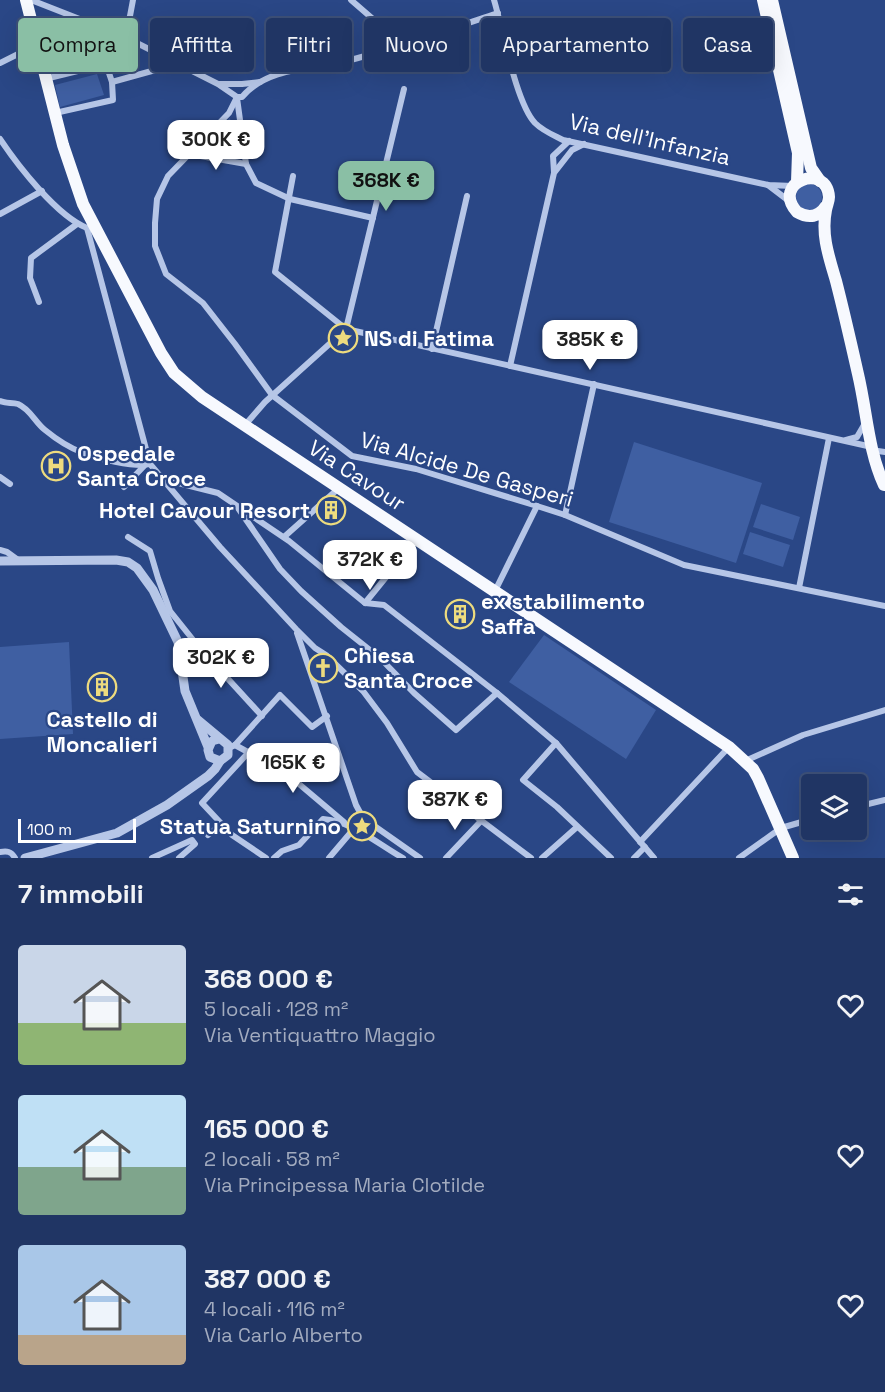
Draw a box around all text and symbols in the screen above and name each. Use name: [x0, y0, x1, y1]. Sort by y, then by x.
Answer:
chip: Compra: [18, 18, 138, 72]
chip: Affitta: [150, 18, 254, 72]
chip: Filtri: [266, 18, 352, 72]
chip: Nuovo: [364, 18, 469, 72]
chip: Appartamento: [481, 18, 671, 72]
chip: Casa: [683, 18, 773, 72]
street label: Via dell'Infanzia: [567, 107, 734, 171]
pin: 300K €: [167, 120, 265, 171]
text: 300K €: [181, 126, 251, 152]
pin: 368K €: [337, 161, 435, 212]
text: 368K €: [352, 167, 420, 193]
pin: 385K €: [541, 320, 639, 371]
place icon: NS di Fatima: [327, 322, 359, 354]
place label: NS di Fatima: [364, 324, 494, 352]
text: 385K €: [556, 326, 624, 352]
street label: Via Alcide De Gasperi: [357, 425, 577, 513]
street label: Via Cavour: [303, 433, 411, 517]
place label: Ospedale Santa Croce: [77, 439, 206, 492]
hospital icon: Ospedale Santa Croce: [40, 450, 72, 482]
building icon: Hotel Cavour Resort: [315, 494, 347, 526]
place label: Hotel Cavour Resort: [99, 496, 310, 524]
pin: 372K €: [321, 540, 419, 591]
text: 372K €: [337, 546, 403, 572]
place label: ex stabilimento Saffa: [481, 587, 645, 640]
building icon: ex stabilimento Saffa: [444, 598, 476, 630]
pin: 302K €: [172, 638, 270, 689]
place label: Chiesa Santa Croce: [344, 641, 473, 694]
text: 302K €: [187, 644, 255, 670]
church icon: Chiesa Santa Croce: [307, 652, 339, 684]
building icon: Castello di Moncalieri: [86, 671, 118, 703]
place label: Castello di Moncalieri: [46, 705, 158, 758]
pin: 165K €: [244, 743, 342, 794]
text: 165K €: [261, 749, 325, 775]
map controls: [801, 774, 867, 840]
button: layers: [801, 774, 867, 840]
pin: 387K €: [406, 780, 504, 831]
text: 387K €: [422, 786, 488, 812]
place icon: Statua Saturnino: [346, 810, 378, 842]
place label: Statua Saturnino: [160, 812, 341, 840]
scale bar: [18, 816, 136, 844]
text: 100 m: [27, 819, 72, 840]
text: 7 immobili: [18, 877, 144, 911]
icon: filters: [834, 878, 867, 911]
text: 368 000 €: [204, 962, 333, 996]
icon: home: [66, 969, 138, 1041]
icon: heart: [834, 989, 867, 1022]
text: 5 locali · 128 m²: [204, 996, 348, 1022]
text: Via Ventiquattro Maggio: [204, 1022, 436, 1048]
text: 165 000 €: [204, 1112, 329, 1146]
icon: home: [66, 1119, 138, 1191]
icon: heart: [834, 1139, 867, 1172]
text: 2 locali · 58 m²: [204, 1146, 340, 1172]
text: Via Principessa Maria Clotilde: [204, 1172, 485, 1198]
text: 387 000 €: [204, 1262, 331, 1296]
icon: home: [66, 1269, 138, 1341]
icon: heart: [834, 1289, 867, 1322]
text: 4 locali · 116 m²: [204, 1296, 345, 1322]
text: Via Carlo Alberto: [204, 1322, 363, 1348]

